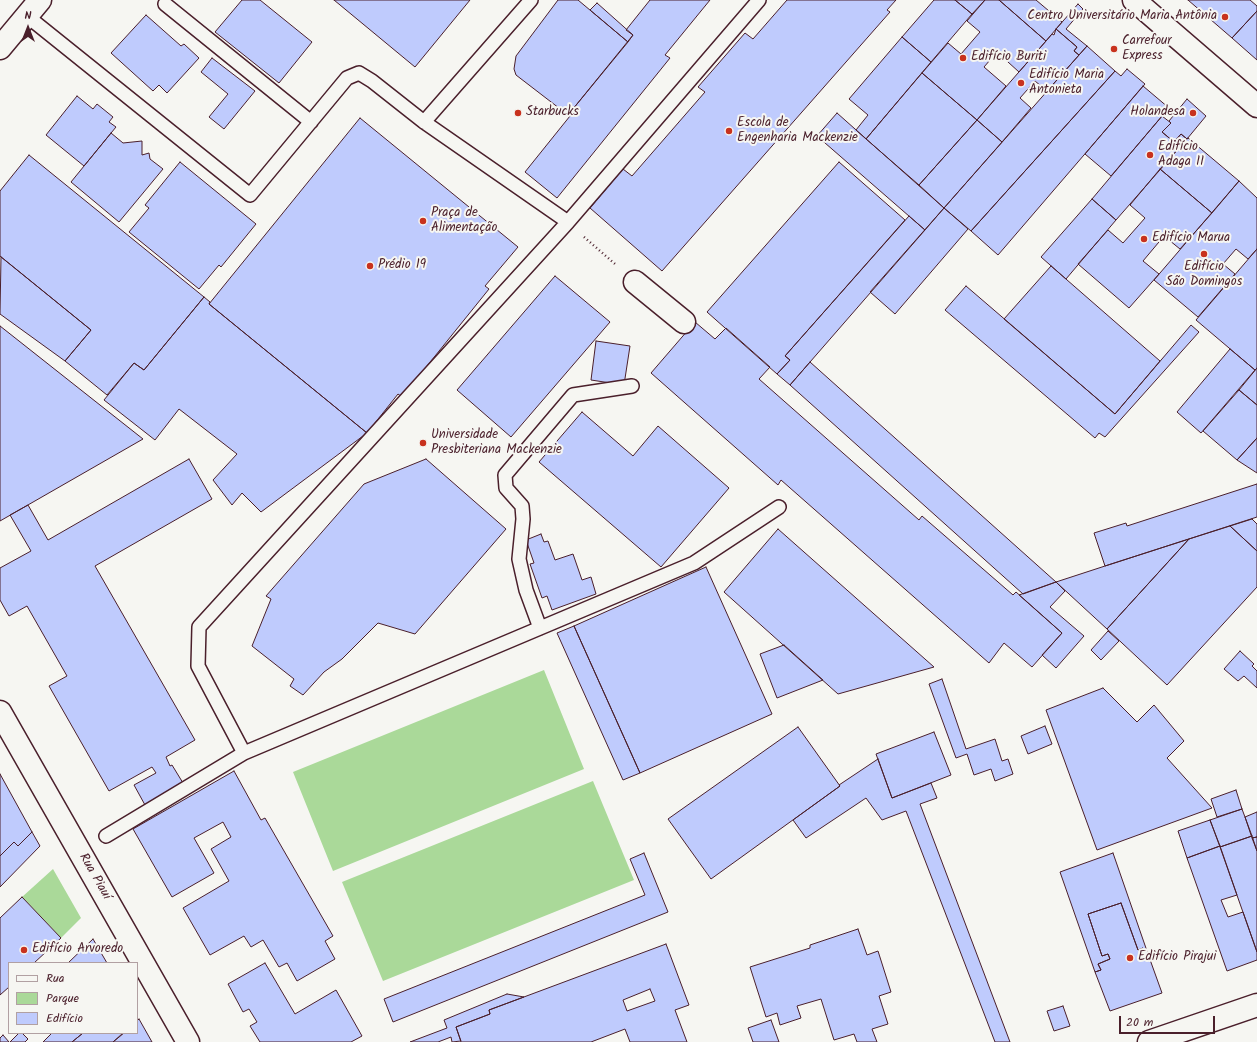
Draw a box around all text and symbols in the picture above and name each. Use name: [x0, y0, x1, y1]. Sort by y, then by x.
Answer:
text: N: [25, 7, 31, 25]
north arrow: [8, 8, 48, 48]
place label: Centro Universitário Maria Antônia: [1027, 9, 1217, 25]
marker: Centro Universitário Maria Antônia: [1220, 12, 1230, 22]
place label: Carrefour Express: [1122, 34, 1172, 65]
marker: Carrefour Express: [1109, 44, 1119, 54]
place label: Edifício Buriti: [971, 50, 1046, 66]
marker: Edifício Buriti: [958, 53, 968, 63]
place label: Edifício Maria Antonieta: [1029, 68, 1104, 99]
marker: Edifício Maria Antonieta: [1016, 78, 1026, 88]
place label: Starbucks: [526, 105, 579, 121]
place label: Holandesa: [1130, 105, 1185, 121]
marker: Starbucks: [513, 108, 523, 118]
marker: Holandesa: [1188, 108, 1198, 118]
place label: Escola de Engenharia Mackenzie: [737, 116, 858, 147]
marker: Escola de Engenharia Mackenzie: [724, 126, 734, 136]
place label: Edifício Adaga II: [1158, 140, 1204, 171]
marker: Edifício Adaga II: [1145, 150, 1155, 160]
place label: Praça de Alimentação: [431, 206, 497, 237]
marker: Praça de Alimentação: [418, 216, 428, 226]
place label: Edifício Marua: [1152, 231, 1230, 247]
marker: Edifício Marua: [1139, 234, 1149, 244]
marker: Edifício São Domingos: [1199, 249, 1209, 259]
place label: Prédio 19: [378, 258, 426, 274]
place label: Edifício São Domingos: [1166, 260, 1242, 291]
marker: Prédio 19: [365, 261, 375, 271]
place label: Universidade Presbiteriana Mackenzie: [431, 428, 562, 459]
marker: Universidade Presbiteriana Mackenzie: [418, 438, 428, 448]
street label: Rua Piauí: [75, 851, 113, 903]
place label: Edifício Arvoredo: [32, 942, 123, 958]
marker: Edifício Arvoredo: [19, 945, 29, 955]
place label: Edifício Pirajui: [1138, 950, 1216, 966]
marker: Edifício Pirajui: [1125, 953, 1135, 963]
legend: [8, 962, 138, 1034]
text: Rua: [46, 969, 64, 988]
text: Parque: [46, 989, 79, 1008]
scale bar: [1121, 1008, 1217, 1034]
text: Edifício: [46, 1009, 83, 1028]
text: 20 m: [1126, 1013, 1153, 1032]

